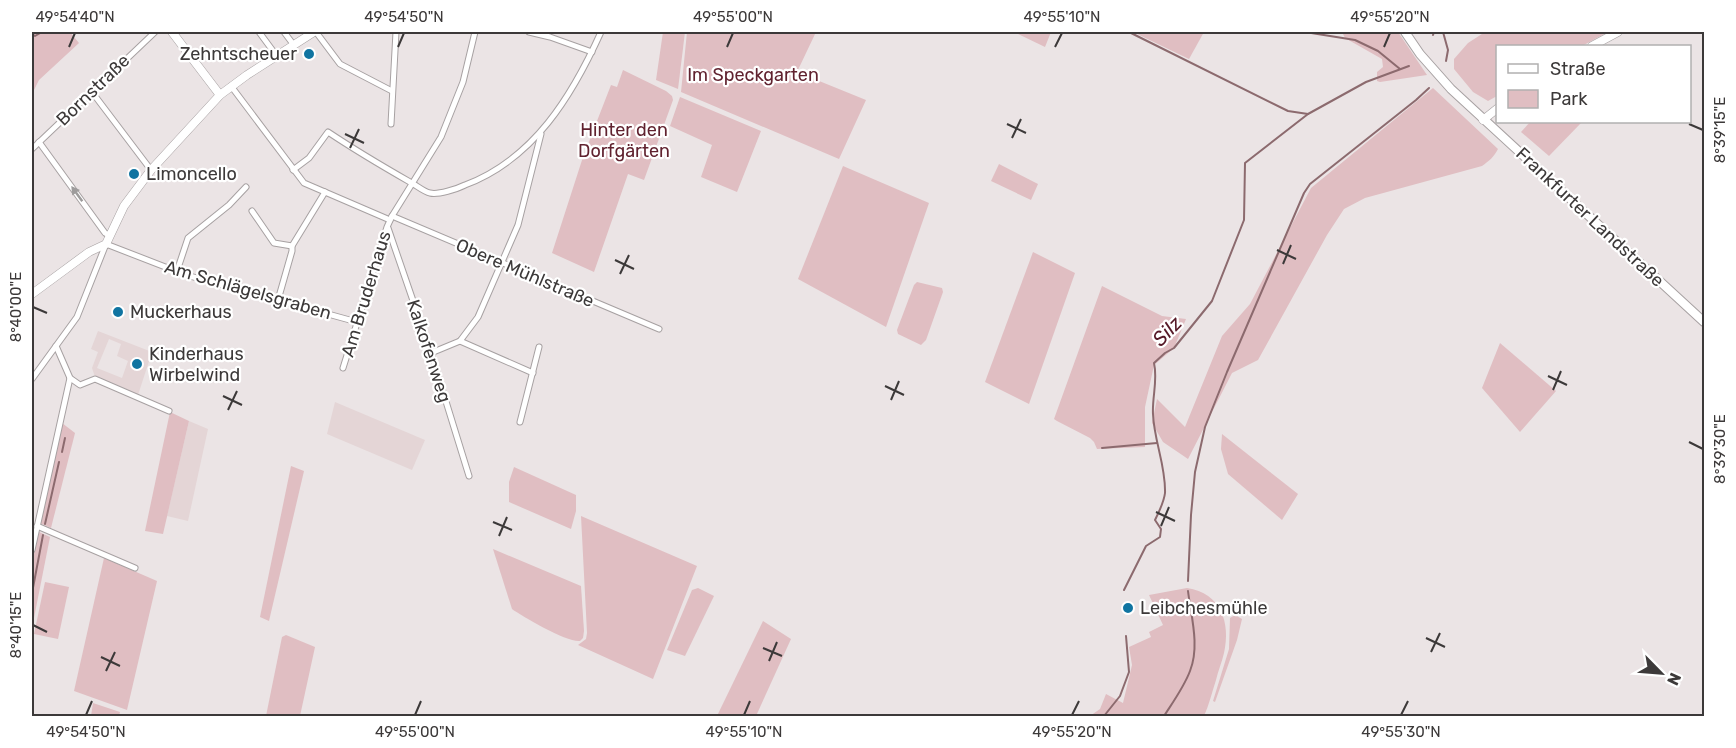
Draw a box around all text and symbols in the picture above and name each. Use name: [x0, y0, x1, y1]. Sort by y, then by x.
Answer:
text: 49°54'40"N: [35, 8, 115, 26]
text: 49°54'50"N: [364, 8, 444, 26]
text: 49°55'00"N: [693, 8, 773, 26]
text: 49°55'10"N: [1024, 8, 1100, 26]
text: 49°55'20"N: [1350, 8, 1430, 26]
place label: Zehntscheuer: [180, 43, 297, 65]
legend: [1496, 45, 1691, 123]
marker: Zehntscheuer: [302, 47, 316, 61]
street label: Bornstraße: [52, 50, 134, 130]
text: Straße: [1550, 58, 1606, 80]
park label: Im Speckgarten: [687, 64, 819, 86]
text: Park: [1550, 88, 1588, 110]
text: 8°39'15"E: [1711, 97, 1729, 163]
park label: Hinter den Dorfgärten: [578, 119, 670, 162]
street label: Frankfurter Landstraße: [1511, 143, 1669, 291]
place label: Limoncello: [146, 163, 237, 185]
marker: Limoncello: [127, 167, 141, 181]
one-way arrow: [71, 186, 83, 202]
street label: Am Bruderhaus: [336, 228, 396, 360]
street label: Obere Mühlstraße: [453, 234, 597, 312]
street label: Am Schlägelsgraben: [162, 256, 334, 324]
text: 8°40'00"E: [7, 272, 25, 342]
street label: Kalkofenweg: [402, 297, 456, 405]
place label: Muckerhaus: [130, 301, 232, 323]
marker: Muckerhaus: [111, 305, 125, 319]
water label: Silz: [1147, 311, 1187, 351]
place label: Kinderhaus Wirbelwind: [149, 343, 244, 386]
marker: Kinderhaus Wirbelwind: [130, 357, 144, 371]
text: 8°39'30"E: [1711, 414, 1729, 484]
text: 8°40'15"E: [7, 592, 25, 658]
place label: Leibchesmühle: [1140, 597, 1268, 619]
marker: Leibchesmühle: [1121, 601, 1135, 615]
north arrow: [1631, 643, 1691, 703]
text: N: [1663, 670, 1685, 688]
text: 49°54'50"N: [46, 723, 126, 741]
text: 49°55'00"N: [375, 723, 455, 741]
text: 49°55'10"N: [706, 723, 782, 741]
text: 49°55'20"N: [1032, 723, 1112, 741]
text: 49°55'30"N: [1361, 723, 1441, 741]

